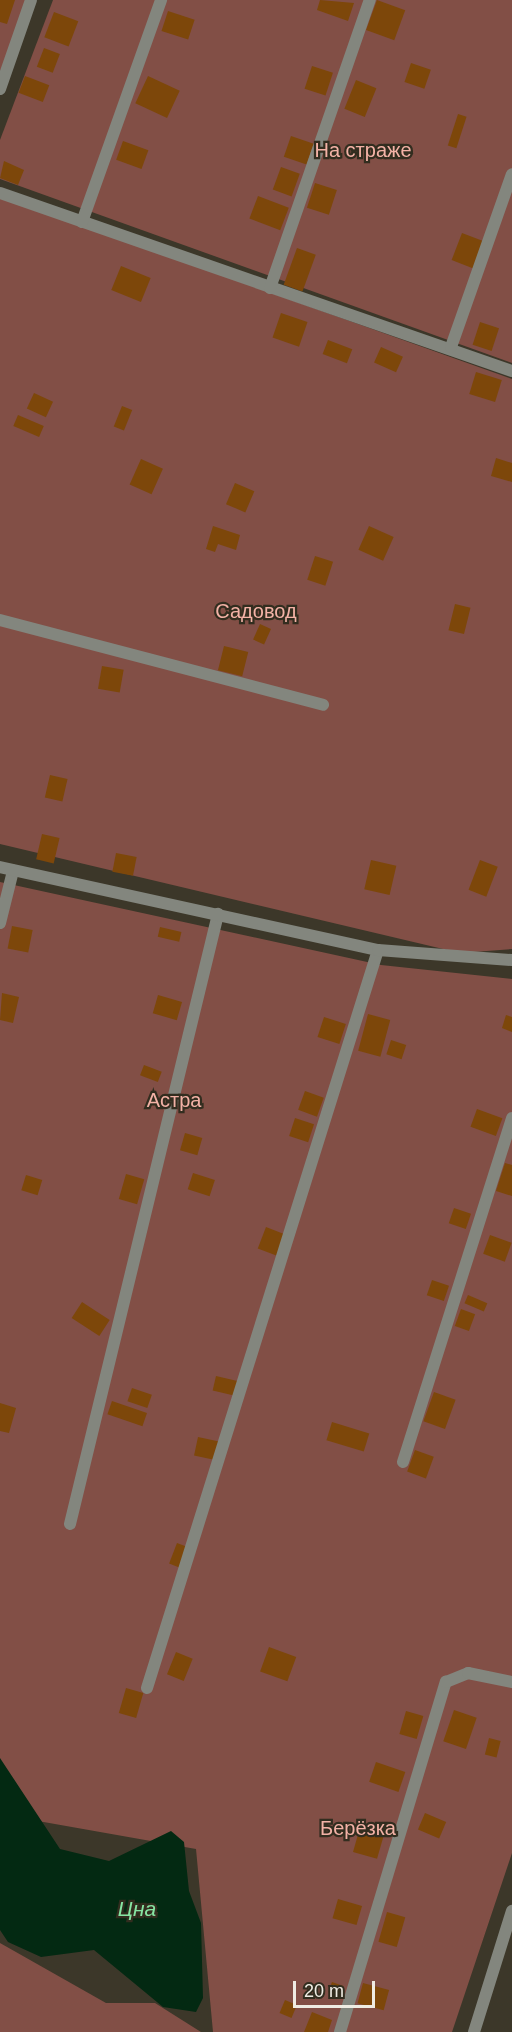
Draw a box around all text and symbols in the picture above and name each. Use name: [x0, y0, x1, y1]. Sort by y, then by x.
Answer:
park label: На страже: [314, 138, 412, 162]
park label: Садовод: [215, 599, 297, 623]
park label: Астра: [147, 1088, 201, 1112]
park label: Берёзка: [320, 1816, 396, 1840]
water label: Цна: [118, 1896, 156, 1922]
scale bar: [296, 1969, 378, 2007]
text: 20 m: [304, 1981, 344, 2001]

